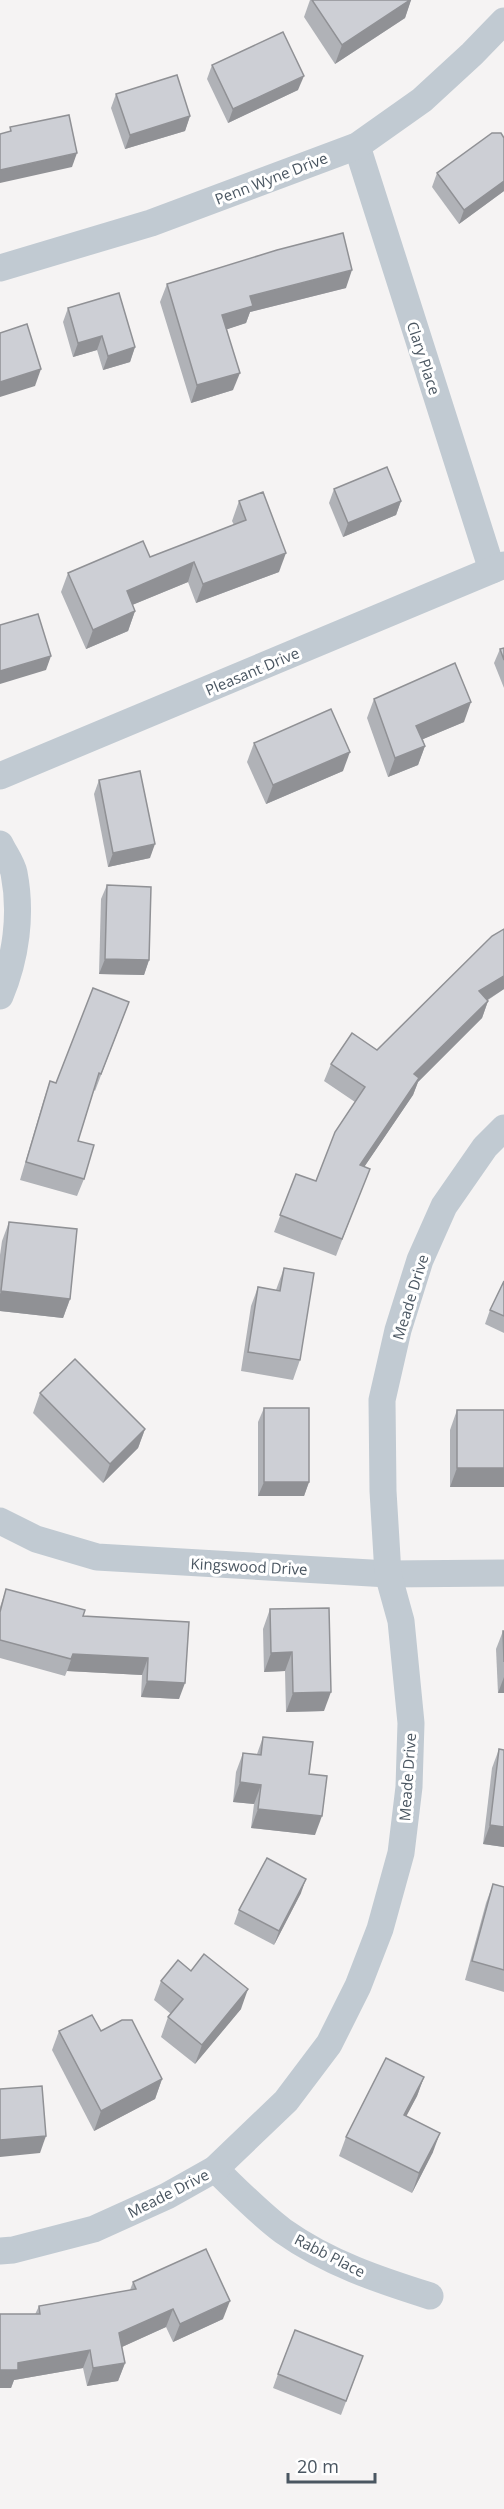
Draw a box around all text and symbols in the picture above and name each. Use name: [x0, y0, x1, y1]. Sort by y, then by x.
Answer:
street label: Penn Wyne Drive: [212, 147, 330, 209]
street label: Clary Place: [403, 319, 445, 397]
street label: Pleasant Drive: [202, 642, 302, 700]
street label: Meade Drive: [388, 1252, 432, 1342]
street label: Kingswood Drive: [190, 1553, 308, 1579]
street label: Meade Drive: [394, 1732, 420, 1822]
street label: Meade Drive: [124, 2164, 212, 2222]
street label: Rabb Place: [291, 2229, 369, 2281]
scale bar: [288, 2446, 375, 2484]
text: 20 m: [297, 2454, 339, 2478]

